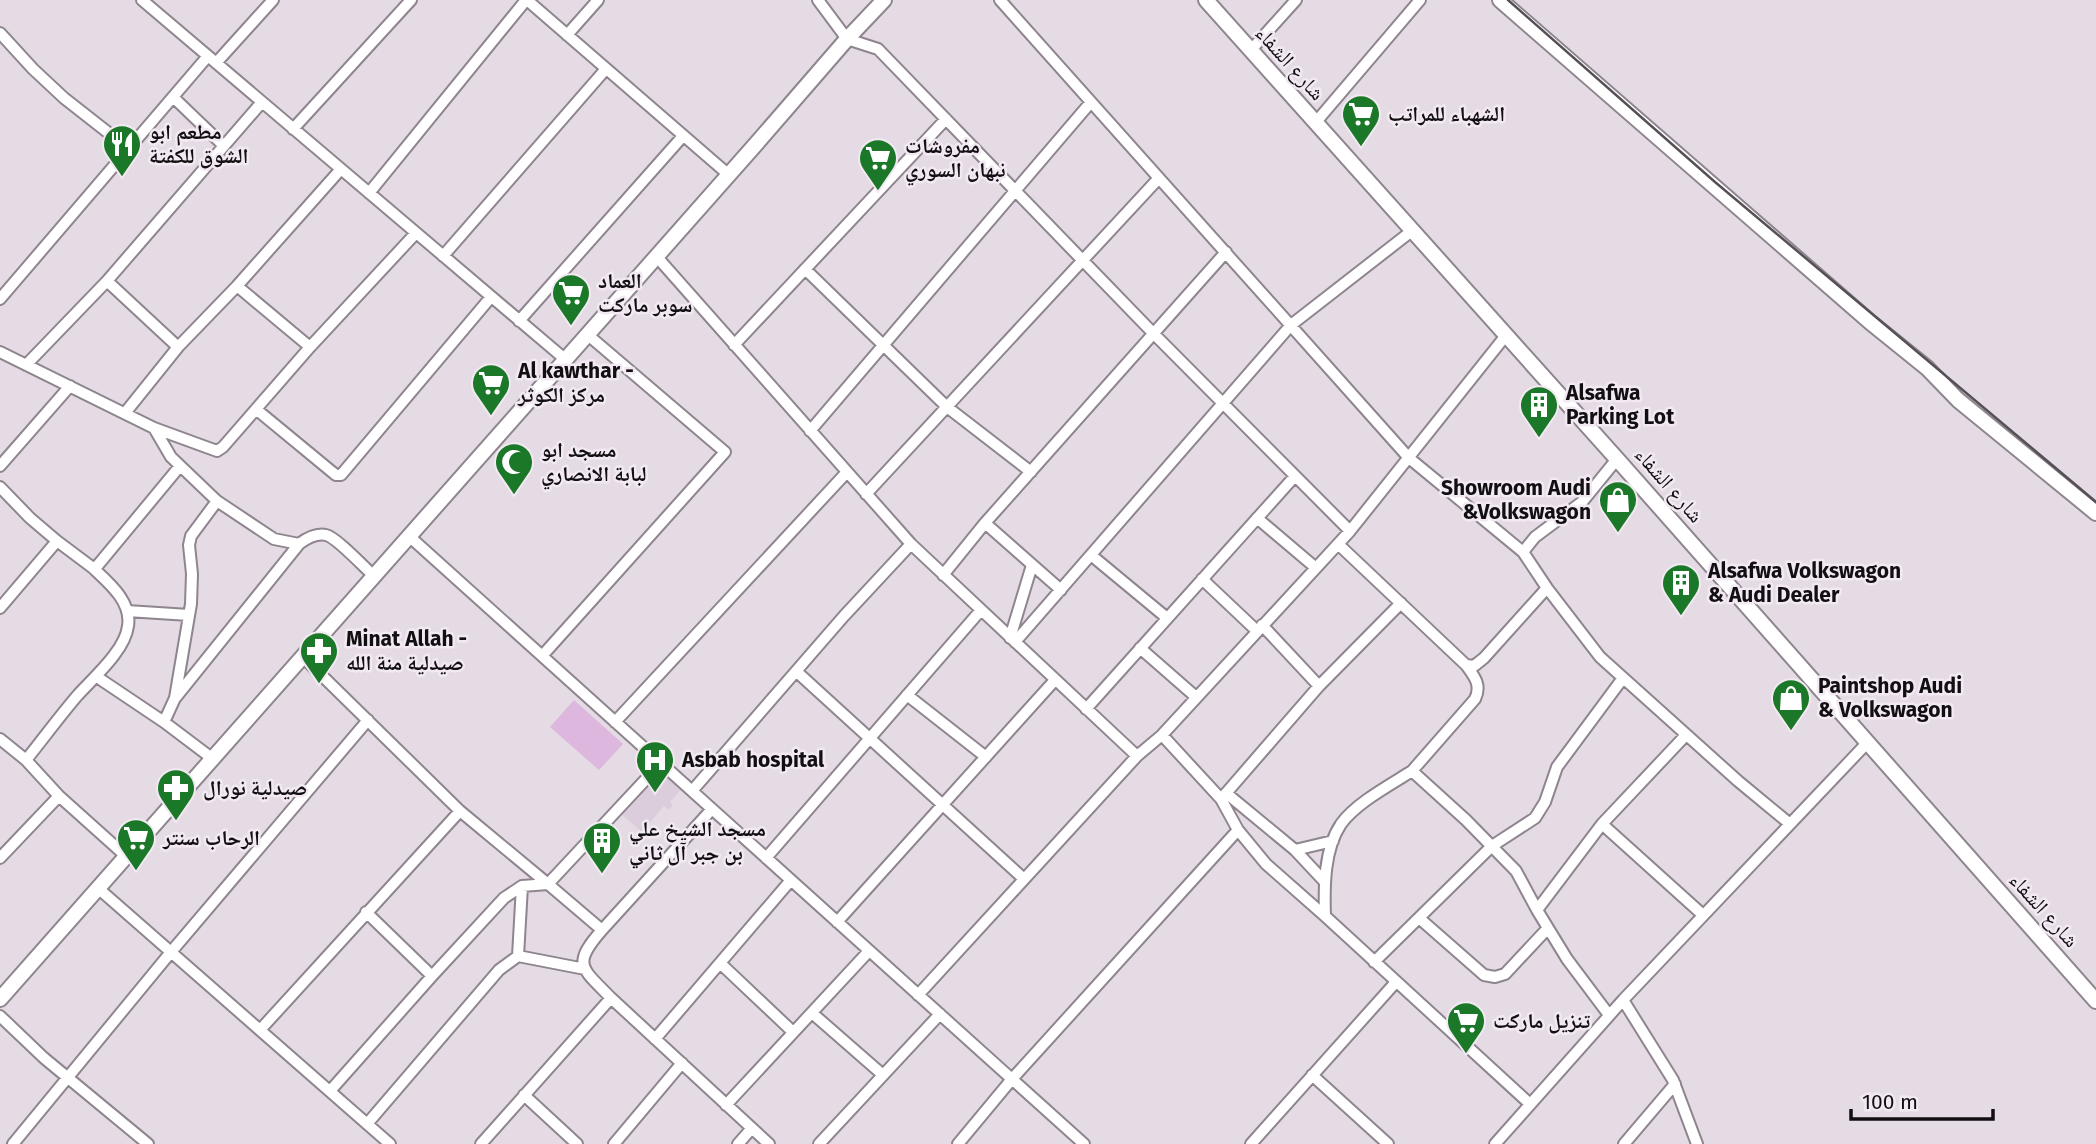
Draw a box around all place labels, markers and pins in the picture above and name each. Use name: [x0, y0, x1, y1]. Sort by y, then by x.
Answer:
supermarket icon: الشهباء للمراتب: [1340, 93, 1382, 148]
place label: الشهباء للمراتب: [1388, 101, 1505, 127]
place label: مطعم ابو الشوق للكفتة: [149, 119, 249, 169]
restaurant icon: مطعم ابو الشوق للكفتة: [101, 123, 143, 178]
place label: مفروشات نبهان السوري: [905, 133, 1006, 186]
supermarket icon: مفروشات نبهان السوري: [857, 137, 899, 192]
place label: العماد سوبر ماركت: [598, 268, 692, 318]
supermarket icon: العماد سوبر ماركت: [550, 272, 592, 327]
place label: Al kawthar - مركز الكوثر: [517, 358, 634, 408]
supermarket icon: Al kawthar - مركز الكوثر: [470, 362, 512, 417]
place label: Alsafwa Parking Lot: [1565, 380, 1675, 430]
building icon: Alsafwa Parking Lot: [1518, 384, 1560, 439]
place label: مسجد ابو لبابة الانصاري: [541, 437, 647, 490]
mosque icon: مسجد ابو لبابة الانصاري: [493, 441, 535, 496]
place label: Showroom Audi &Volkswagon: [1441, 475, 1591, 525]
shop icon: Showroom Audi &Volkswagon: [1597, 479, 1639, 534]
place label: Alsafwa Volkswagon & Audi Dealer: [1707, 558, 1901, 608]
building icon: Alsafwa Volkswagon & Audi Dealer: [1660, 562, 1702, 617]
place label: Minat Allah - صيدلية منة الله: [346, 626, 467, 676]
pharmacy icon: Minat Allah - صيدلية منة الله: [298, 630, 340, 685]
place label: Paintshop Audi & Volkswagon: [1818, 673, 1962, 723]
shop icon: Paintshop Audi & Volkswagon: [1770, 677, 1812, 732]
hospital icon: Asbab hospital: [634, 739, 676, 794]
place label: Asbab hospital: [681, 747, 825, 773]
pharmacy icon: صيدلية نورال: [155, 767, 197, 822]
place label: صيدلية نورال: [203, 775, 307, 801]
place label: مسجد الشيخ علي بن جبر آل ثاني: [629, 816, 766, 869]
supermarket icon: الرحاب سنتر: [115, 817, 157, 872]
building icon: مسجد الشيخ علي بن جبر آل ثاني: [581, 820, 623, 875]
place label: الرحاب سنتر: [162, 825, 260, 851]
supermarket icon: تنزيل ماركت: [1445, 1000, 1487, 1055]
place label: تنزيل ماركت: [1493, 1008, 1590, 1034]

